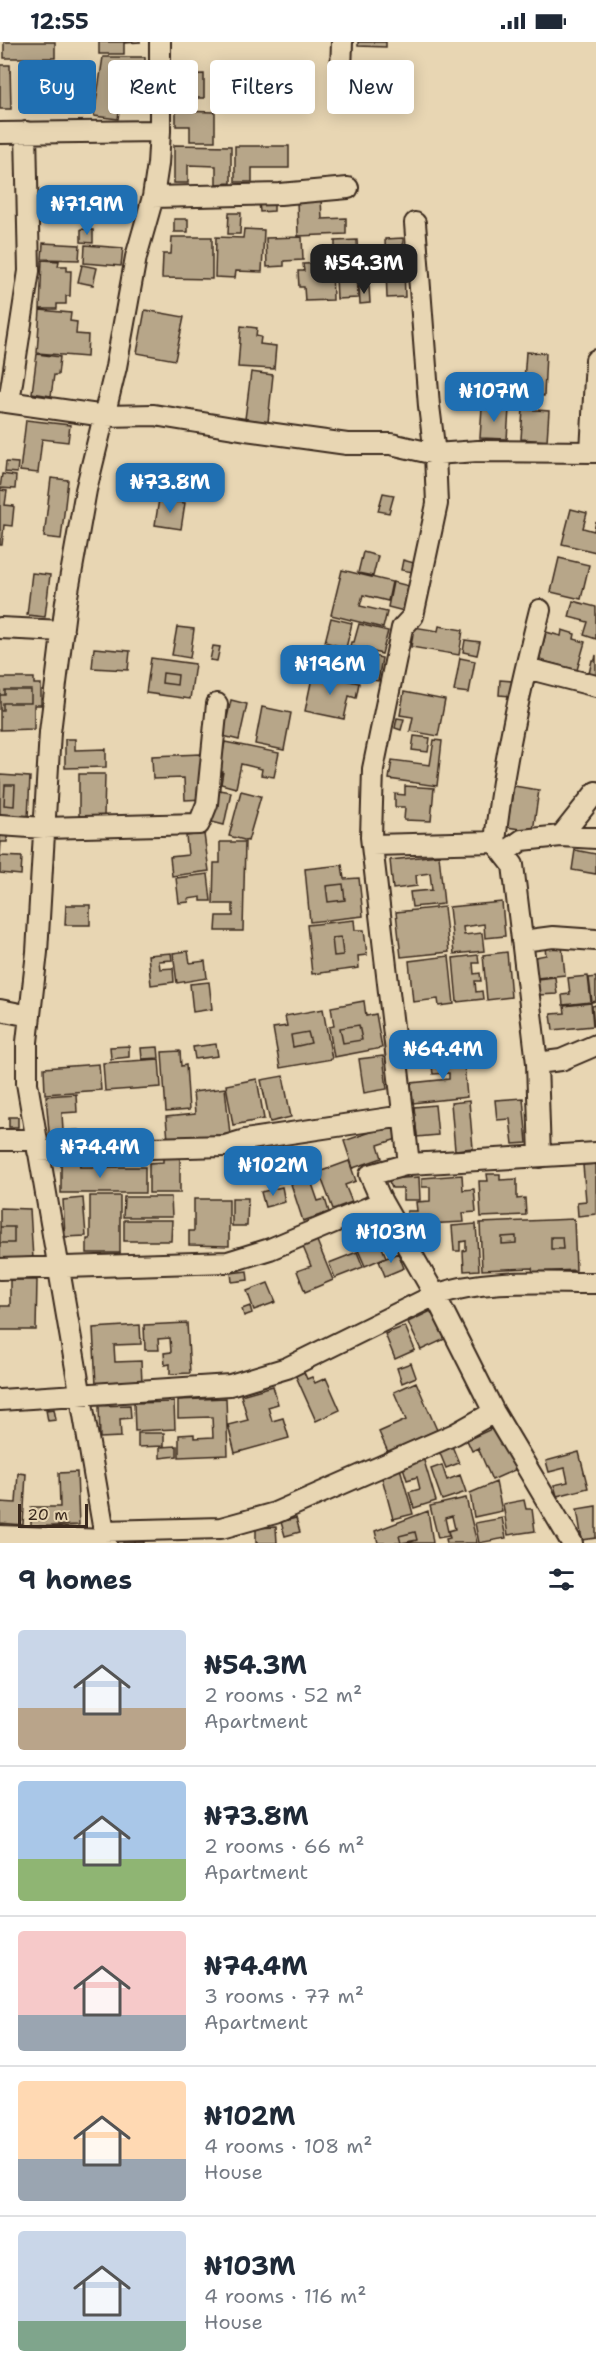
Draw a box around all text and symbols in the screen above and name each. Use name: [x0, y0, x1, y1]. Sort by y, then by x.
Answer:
text: 12:55: [30, 7, 89, 36]
chip: Buy: [18, 60, 96, 114]
chip: Rent: [108, 60, 198, 114]
chip: Filters: [210, 60, 315, 114]
chip: New: [327, 60, 414, 114]
pin: ₦71.9M: [38, 185, 136, 236]
text: ₦71.9M: [50, 191, 124, 217]
pin: ₦54.3M: [315, 244, 413, 295]
text: ₦54.3M: [324, 250, 404, 276]
pin: ₦107M: [452, 372, 536, 423]
text: ₦107M: [459, 378, 529, 404]
pin: ₦73.8M: [121, 463, 219, 514]
text: ₦73.8M: [130, 469, 210, 495]
pin: ₦196M: [288, 645, 372, 696]
text: ₦196M: [294, 651, 366, 677]
pin: ₦64.4M: [394, 1030, 492, 1081]
text: ₦64.4M: [403, 1036, 483, 1062]
pin: ₦74.4M: [51, 1128, 149, 1179]
text: ₦74.4M: [60, 1134, 140, 1160]
pin: ₦102M: [231, 1146, 315, 1197]
text: ₦102M: [238, 1152, 308, 1178]
pin: ₦103M: [349, 1213, 433, 1264]
text: ₦103M: [356, 1219, 426, 1245]
scale bar: [18, 1501, 88, 1528]
text: 20 m: [27, 1504, 68, 1525]
text: 9 homes: [18, 1562, 132, 1597]
icon: filters: [545, 1563, 578, 1596]
text: ₦54.3M: [204, 1647, 307, 1682]
icon: home: [66, 1654, 138, 1726]
text: 2 rooms · 52 m²: [204, 1682, 362, 1708]
text: Apartment: [204, 1708, 308, 1734]
text: ₦73.8M: [204, 1798, 309, 1833]
icon: home: [66, 1805, 138, 1877]
text: 2 rooms · 66 m²: [204, 1833, 365, 1859]
text: Apartment: [204, 1859, 308, 1885]
text: ₦74.4M: [204, 1948, 308, 1983]
icon: home: [66, 1955, 138, 2027]
text: 3 rooms · 77 m²: [204, 1983, 364, 2009]
text: Apartment: [204, 2009, 308, 2035]
text: ₦102M: [204, 2098, 295, 2133]
icon: home: [66, 2105, 138, 2177]
text: 4 rooms · 108 m²: [204, 2133, 373, 2159]
text: House: [204, 2159, 263, 2185]
text: ₦103M: [204, 2248, 296, 2283]
icon: home: [66, 2255, 138, 2327]
text: 4 rooms · 116 m²: [204, 2283, 366, 2309]
text: House: [204, 2309, 263, 2335]

